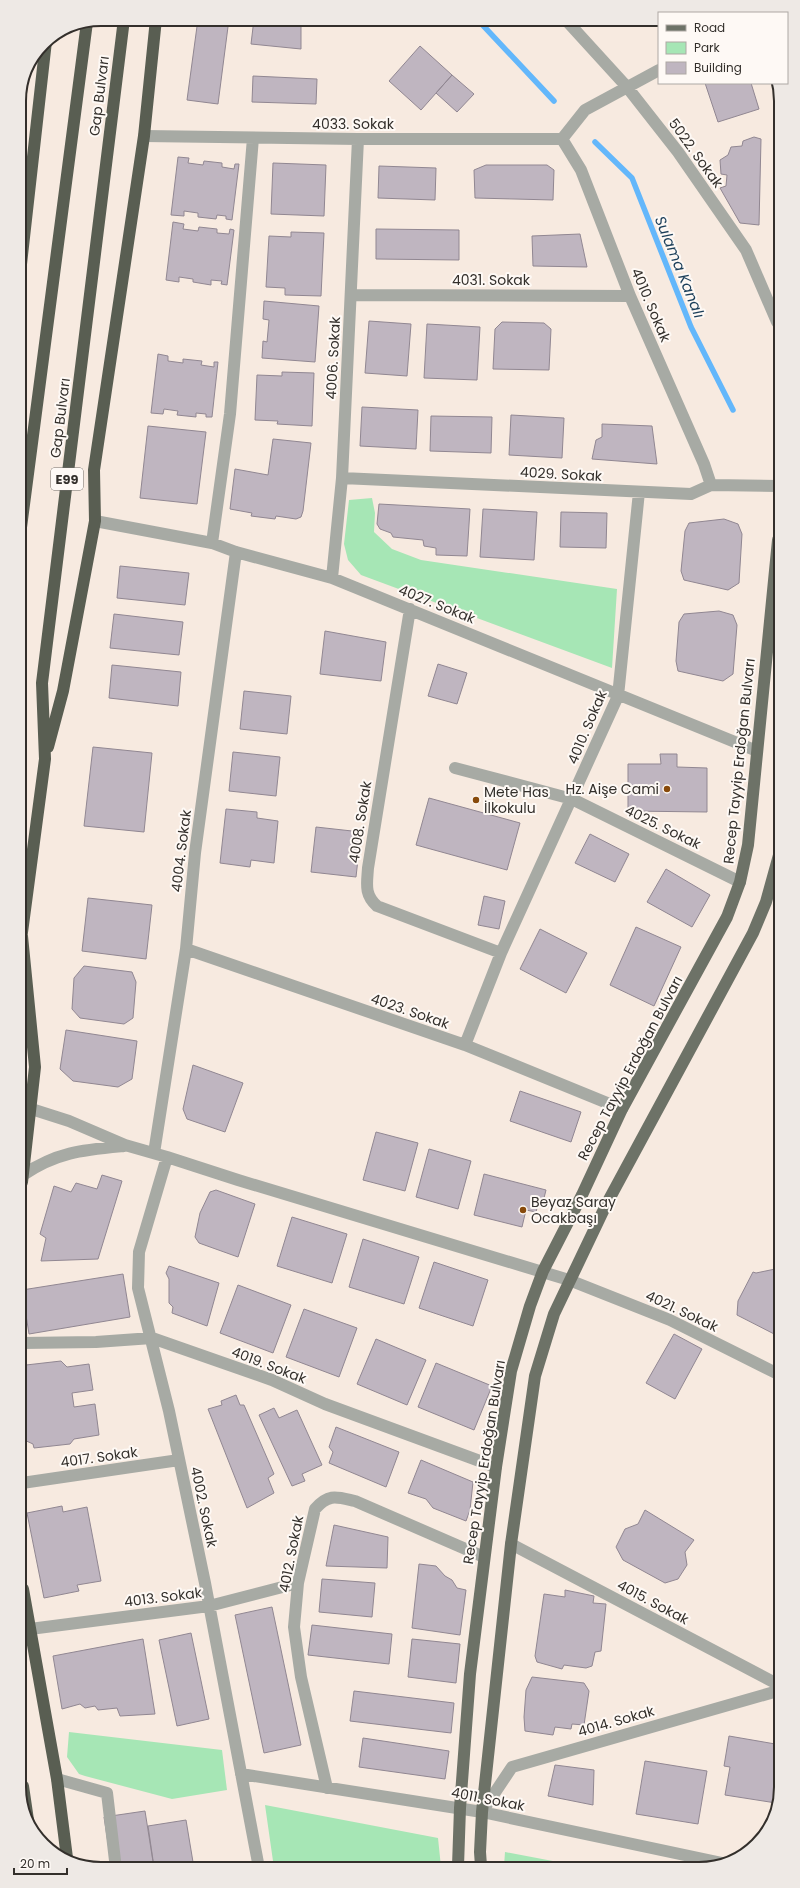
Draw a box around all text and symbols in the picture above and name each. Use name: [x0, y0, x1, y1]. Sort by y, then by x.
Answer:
legend: [658, 12, 788, 84]
text: Road: [694, 19, 725, 36]
text: Park: [694, 39, 721, 56]
street label: Gap Bulvarı: [84, 55, 114, 137]
text: Building: [694, 59, 742, 76]
street label: 4033. Sokak: [312, 114, 395, 134]
street label: 5022. Sokak: [664, 114, 728, 192]
water label: Sulama Kanalı: [650, 213, 710, 322]
street label: 4010. Sokak: [626, 265, 676, 346]
street label: 4031. Sokak: [452, 270, 531, 290]
street label: 4006. Sokak: [321, 315, 345, 400]
street label: Gap Bulvarı: [45, 377, 75, 459]
street label: 4029. Sokak: [519, 462, 603, 486]
road number: E99: [51, 468, 83, 490]
street label: 4027. Sokak: [396, 580, 479, 629]
street label: Recep Tayyip Erdoğan Bulvarı: [718, 657, 760, 865]
street label: 4010. Sokak: [562, 686, 612, 767]
street label: 4008. Sokak: [344, 779, 376, 865]
place label: Hz. Aişe Cami: [566, 779, 659, 799]
place label: Mete Has İlkokulu: [484, 782, 549, 818]
marker: Hz. Aişe Cami: [662, 784, 672, 794]
marker: Mete Has İlkokulu: [471, 795, 481, 805]
street label: 4025. Sokak: [622, 800, 705, 854]
street label: 4004. Sokak: [166, 808, 196, 893]
street label: Recep Tayyip Erdoğan Bulvarı: [573, 972, 687, 1164]
street label: 4023. Sokak: [368, 988, 453, 1034]
place label: Beyaz Saray Ocakbaşı: [531, 1192, 616, 1228]
marker: Beyaz Saray Ocakbaşı: [518, 1205, 528, 1215]
street label: 4021. Sokak: [642, 1285, 722, 1337]
street label: 4019. Sokak: [229, 1342, 310, 1389]
street label: Recep Tayyip Erdoğan Bulvarı: [458, 1358, 510, 1566]
street label: 4017. Sokak: [59, 1442, 140, 1472]
street label: 4002. Sokak: [186, 1465, 222, 1550]
street label: 4012. Sokak: [274, 1513, 308, 1594]
street label: 4015. Sokak: [614, 1575, 693, 1630]
street label: 4013. Sokak: [123, 1582, 204, 1612]
street label: 4014. Sokak: [575, 1700, 657, 1741]
street label: 4011. Sokak: [450, 1782, 527, 1816]
scale bar: [14, 1850, 67, 1876]
text: 20 m: [20, 1855, 50, 1872]

